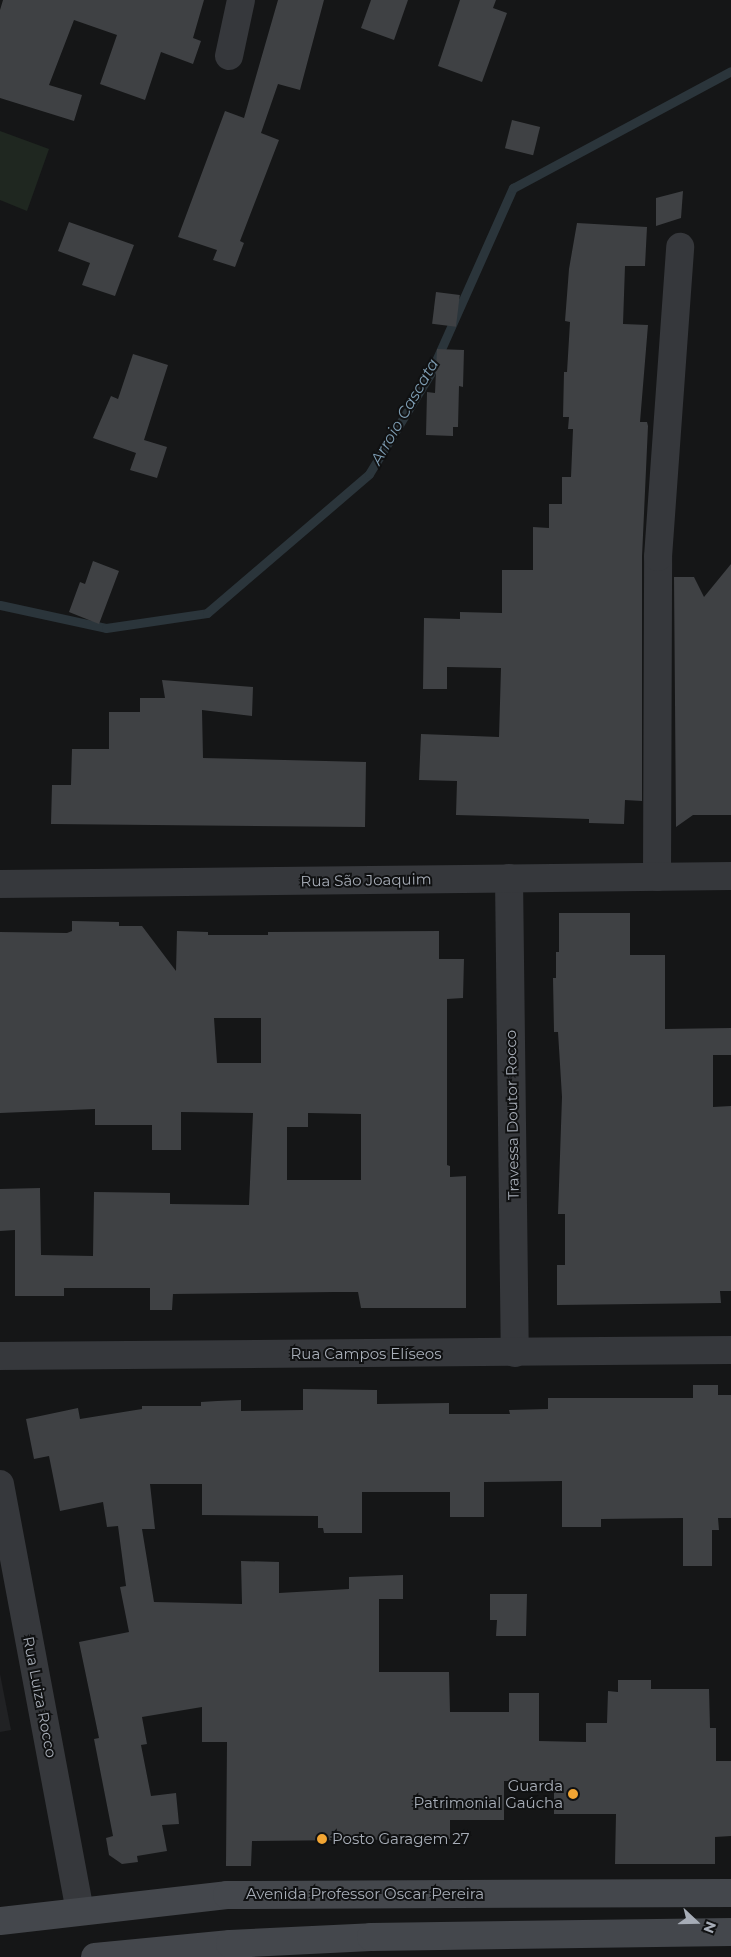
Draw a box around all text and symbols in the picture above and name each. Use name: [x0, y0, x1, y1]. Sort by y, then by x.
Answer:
water label: Arroio Cascata: [367, 356, 443, 468]
street label: Rua São Joaquim: [300, 870, 432, 890]
street label: Travessa Doutor Rocco: [502, 1030, 522, 1200]
street label: Rua Campos Elíseos: [290, 1345, 442, 1363]
street label: Rua Luiza Rocco: [19, 1635, 61, 1759]
place label: Guarda Patrimonial Gaúcha: [413, 1776, 563, 1811]
marker: Guarda Patrimonial Gaúcha: [567, 1788, 579, 1800]
place label: Posto Garagem 27: [332, 1830, 470, 1848]
marker: Posto Garagem 27: [316, 1833, 328, 1845]
street label: Avenida Professor Oscar Pereira: [246, 1885, 484, 1903]
north arrow: [671, 1897, 721, 1947]
text: N: [700, 1919, 720, 1936]

